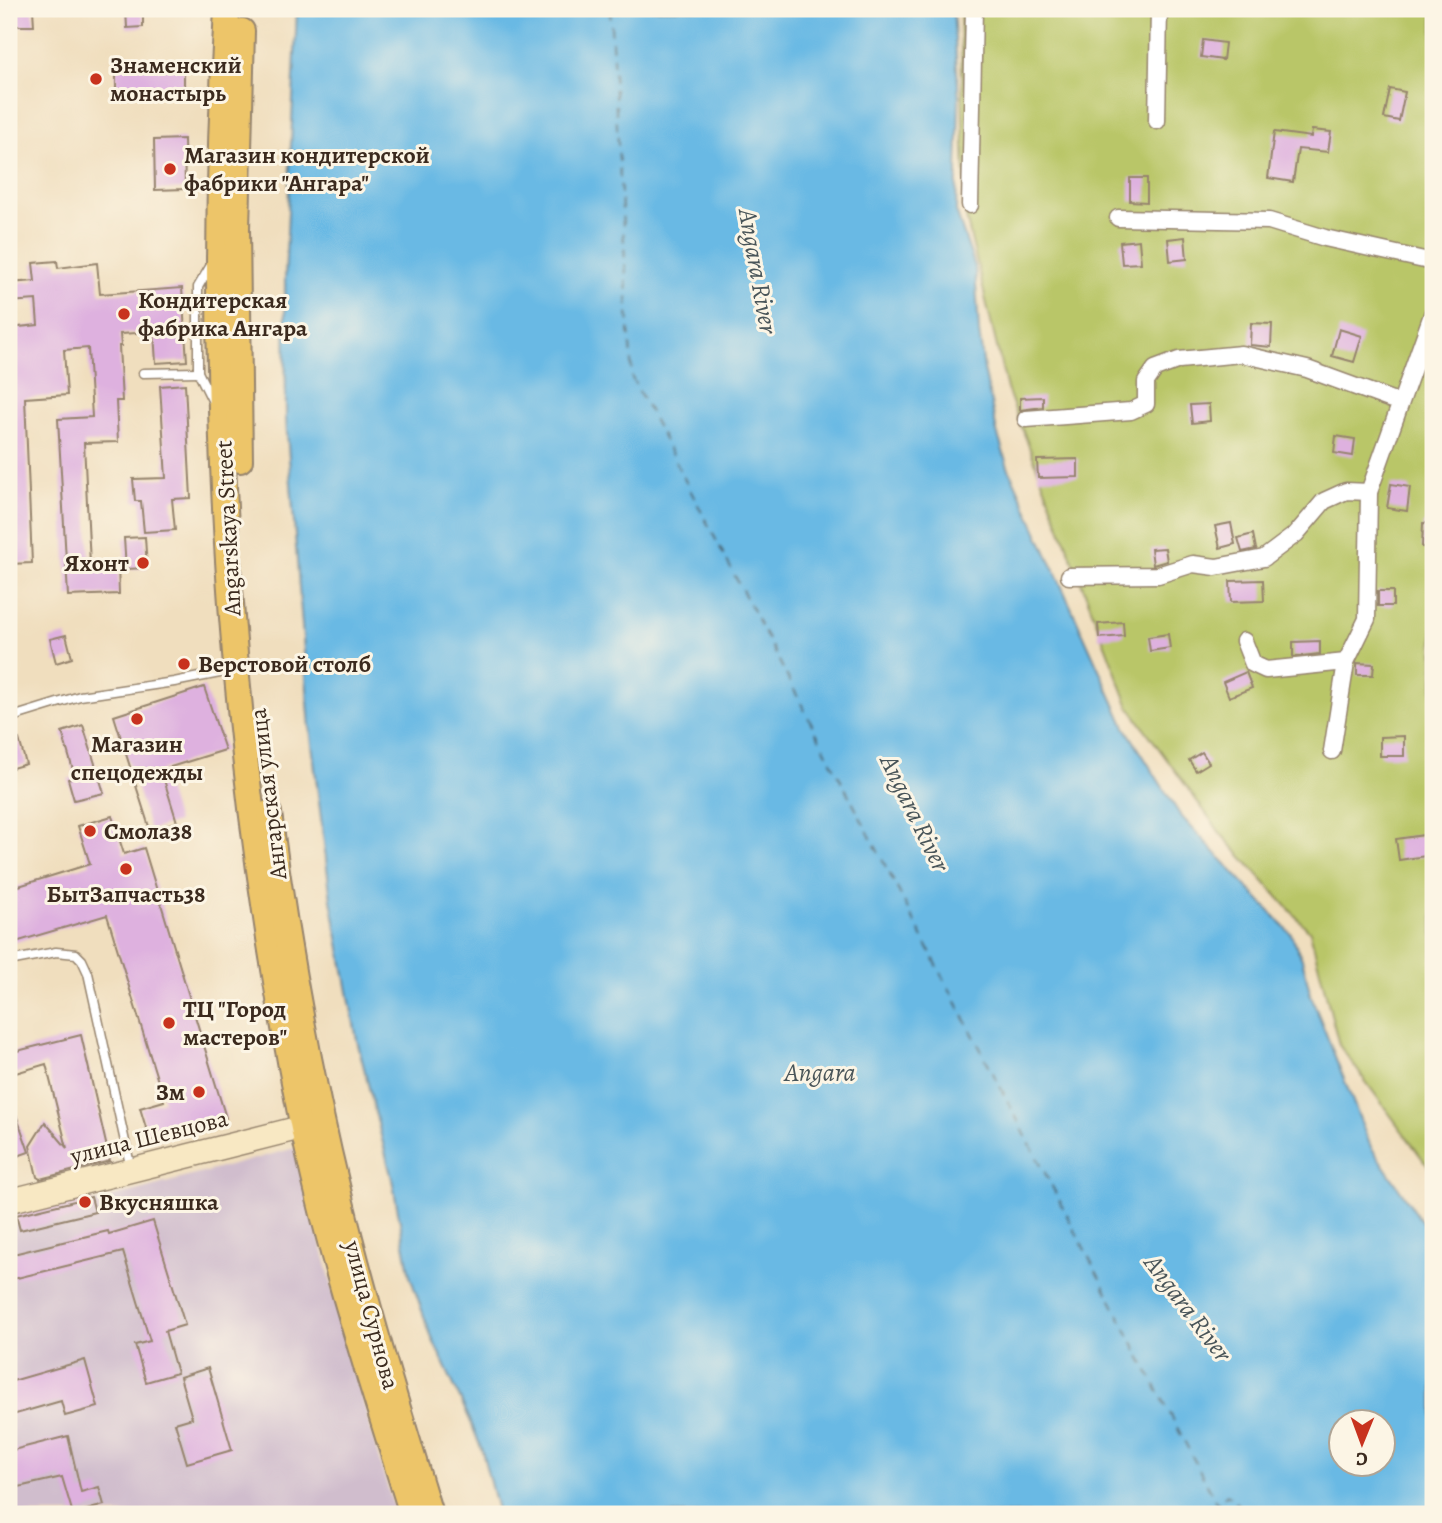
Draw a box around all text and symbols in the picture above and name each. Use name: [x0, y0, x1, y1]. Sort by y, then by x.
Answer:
place label: Знаменский монастырь: [110, 49, 242, 109]
marker: Знаменский монастырь: [88, 71, 104, 87]
place label: Магазин кондитерской фабрики "Ангара": [184, 139, 430, 199]
marker: Магазин кондитерской фабрики "Ангара": [162, 161, 178, 177]
water label: Angara River: [729, 204, 786, 337]
place label: Кондитерская фабрика Ангара: [138, 284, 308, 344]
marker: Кондитерская фабрика Ангара: [116, 306, 132, 322]
street label: Angarskaya Street: [207, 439, 249, 618]
place label: Яхонт: [64, 547, 129, 579]
marker: Яхонт: [135, 555, 151, 571]
place label: Верстовой столб: [198, 648, 371, 680]
marker: Верстовой столб: [176, 656, 192, 672]
street label: Ангарская улица: [242, 707, 294, 882]
marker: Магазин спецодежды: [129, 711, 145, 727]
place label: Магазин спецодежды: [71, 728, 203, 788]
water label: Angara River: [871, 747, 959, 878]
place label: Смола38: [104, 815, 192, 847]
marker: Смола38: [82, 823, 98, 839]
marker: БытЗапчасть38: [118, 861, 134, 877]
place label: БытЗапчасть38: [47, 878, 205, 910]
place label: ТЦ "Город мастеров": [183, 993, 287, 1053]
marker: ТЦ "Город мастеров": [161, 1015, 177, 1031]
water label: Angara: [782, 1055, 856, 1090]
place label: Зм: [156, 1076, 185, 1108]
marker: Зм: [191, 1084, 207, 1100]
street label: улица Шевцова: [66, 1102, 231, 1172]
place label: Вкусняшка: [99, 1186, 219, 1218]
marker: Вкусняшка: [77, 1194, 93, 1210]
street label: улица Сурнова: [337, 1236, 407, 1393]
water label: Angara River: [1135, 1245, 1241, 1370]
north arrow: [1326, 1408, 1396, 1478]
text: С: [1356, 1446, 1368, 1472]

